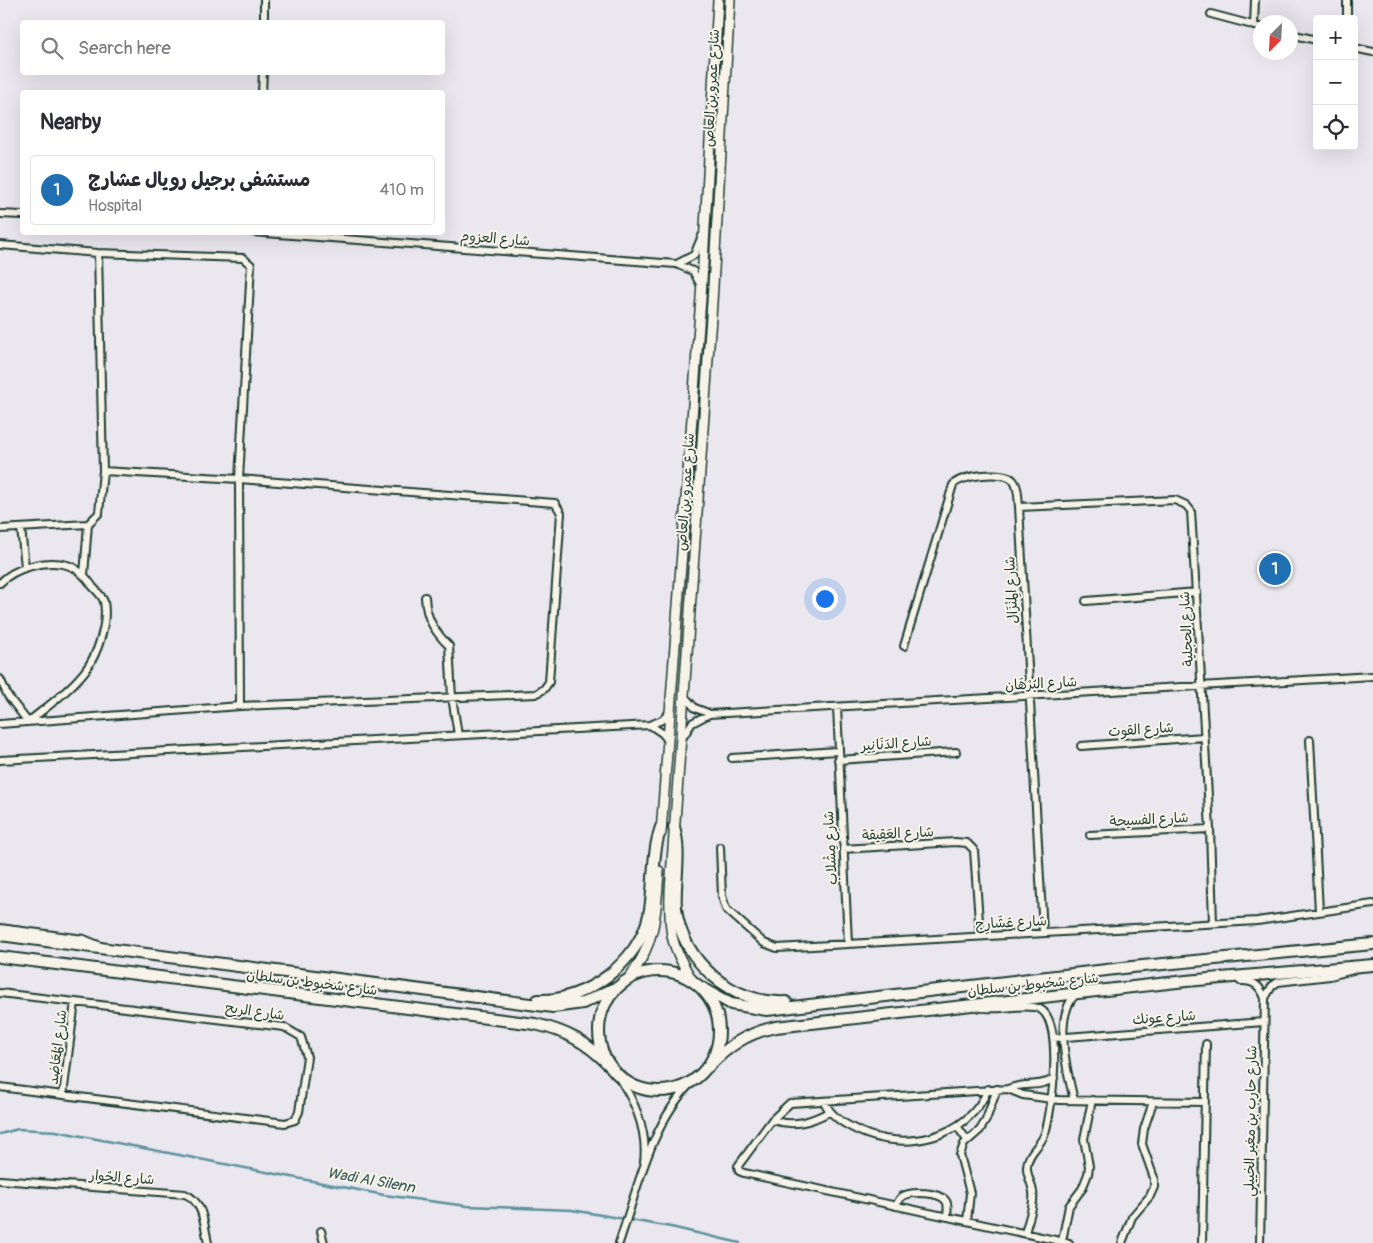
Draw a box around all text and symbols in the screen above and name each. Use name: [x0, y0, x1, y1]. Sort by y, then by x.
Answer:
north arrow: [1253, 15, 1298, 60]
map controls: [1313, 15, 1358, 150]
button: +: [1313, 15, 1358, 60]
search box: [20, 20, 445, 75]
street label: شارع عمرو بن العاص: [700, 29, 724, 147]
icon: search: [38, 34, 66, 62]
text: Search here: [78, 36, 171, 60]
button: −: [1313, 60, 1358, 105]
button: locate: [1313, 105, 1358, 150]
text: Nearby: [40, 109, 101, 136]
text: مستشفى برجيل رويال عشارج: [88, 168, 310, 192]
text: 1: [54, 180, 60, 200]
text: 410 m: [380, 180, 424, 200]
text: Hospital: [88, 196, 142, 216]
street label: شارع العزوم: [459, 228, 530, 252]
street label: شارع عمرو بن العاص: [673, 433, 699, 552]
pin: 1: [1259, 550, 1291, 588]
street label: شارع المِنْزَال: [1001, 556, 1023, 624]
your location: [812, 586, 838, 612]
street label: شارع الحجلية: [1176, 591, 1198, 667]
street label: شارع البُرْهَان: [1005, 673, 1078, 695]
street label: شارع القوت: [1108, 719, 1174, 741]
street label: شارع الدَنَانِير: [859, 733, 932, 756]
street label: شارع الفسيحة: [1109, 809, 1189, 831]
street label: شارع مِشْلاب: [820, 811, 842, 885]
street label: شارع العَقِيقة: [862, 823, 934, 845]
street label: شارع عَشَارِج: [975, 912, 1047, 935]
street label: شارع شخبوط بن سلطان: [245, 966, 378, 1000]
street label: شارع شخبوط بن سلطان: [967, 969, 1100, 1001]
street label: شارع الريح: [224, 999, 286, 1025]
street label: شارع عونك: [1132, 1007, 1196, 1029]
street label: شارع المُعَاضِد: [44, 1009, 72, 1086]
street label: شارع حارب بن مغير الخييلي: [1241, 1045, 1264, 1197]
water label: Wadi Al Silenn: [326, 1163, 418, 1198]
street label: شارع الحُوار: [88, 1167, 155, 1189]

